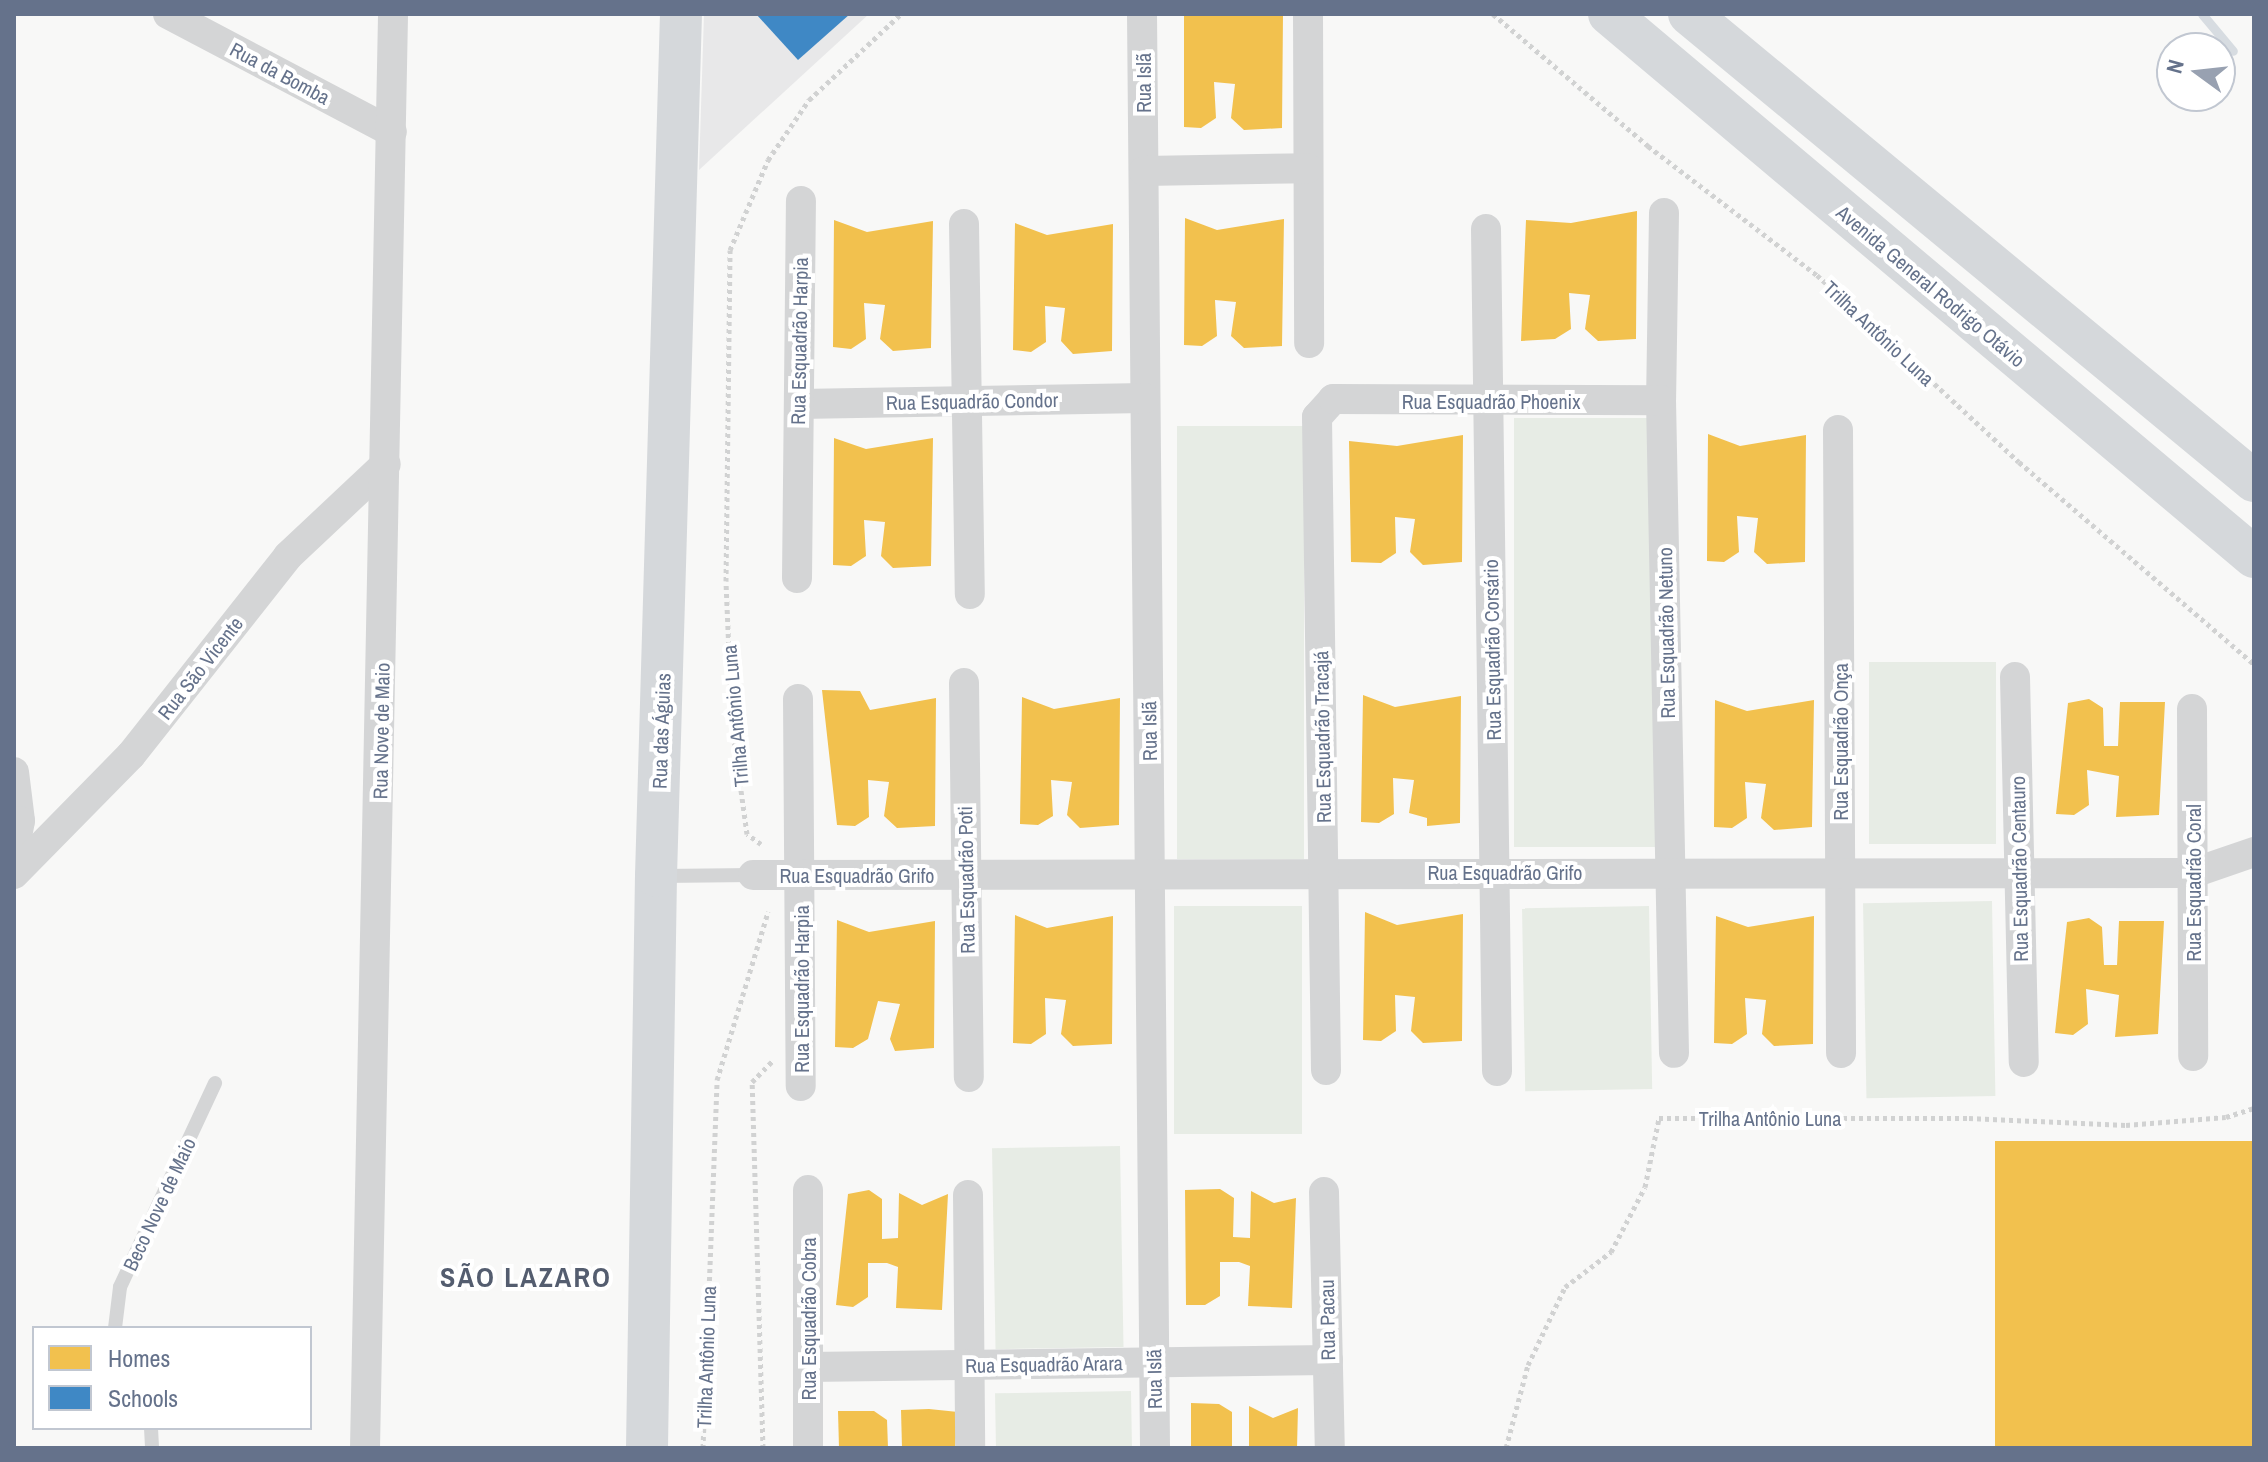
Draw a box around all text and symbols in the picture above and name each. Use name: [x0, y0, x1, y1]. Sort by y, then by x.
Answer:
north arrow: [2156, 32, 2236, 112]
street label: Rua da Bomba: [226, 37, 334, 109]
street label: Rua Islã: [1131, 53, 1155, 113]
text: N: [2159, 56, 2191, 76]
street label: Avenida General Rodrigo Otávio: [1832, 200, 2030, 372]
street label: Rua Esquadrão Harpia: [786, 257, 812, 425]
street label: Trilha Antônio Luna: [1818, 275, 1940, 391]
street label: Rua Esquadrão Condor: [886, 387, 1058, 415]
street label: Rua Esquadrão Phoenix: [1402, 389, 1580, 413]
street label: Rua Esquadrão Netuno: [1653, 547, 1679, 719]
street label: Rua Esquadrão Corsário: [1478, 559, 1506, 741]
street label: Rua São Vicente: [152, 612, 248, 724]
street label: Trilha Antônio Luna: [717, 643, 753, 789]
street label: Rua Esquadrão Tracajá: [1308, 651, 1336, 823]
street label: Rua Nove de Maio: [368, 662, 394, 800]
street label: Rua Esquadrão Onça: [1828, 663, 1852, 821]
street label: Rua das Águias: [647, 672, 675, 790]
street label: Rua Islã: [1136, 701, 1162, 761]
street label: Rua Esquadrão Centauro: [2005, 776, 2033, 962]
street label: Rua Esquadrão Coral: [2181, 804, 2205, 962]
street label: Rua Esquadrão Poti: [953, 806, 979, 954]
street label: Rua Esquadrão Grifo: [1428, 860, 1582, 884]
street label: Rua Esquadrão Grifo: [780, 863, 934, 887]
street label: Rua Esquadrão Harpia: [789, 905, 813, 1073]
street label: Trilha Antônio Luna: [1698, 1106, 1842, 1130]
street label: Beco Nove de Maio: [118, 1134, 200, 1274]
street label: Rua Esquadrão Cobra: [796, 1237, 820, 1401]
district label: SÃO LAZARO: [440, 1260, 612, 1294]
street label: Rua Pacau: [1314, 1279, 1340, 1361]
street label: Trilha Antônio Luna: [692, 1285, 720, 1429]
legend: [32, 1326, 312, 1430]
text: Homes: [108, 1342, 170, 1374]
street label: Rua Islã: [1141, 1349, 1167, 1409]
street label: Rua Esquadrão Arara: [964, 1351, 1124, 1377]
text: Schools: [108, 1382, 178, 1414]

